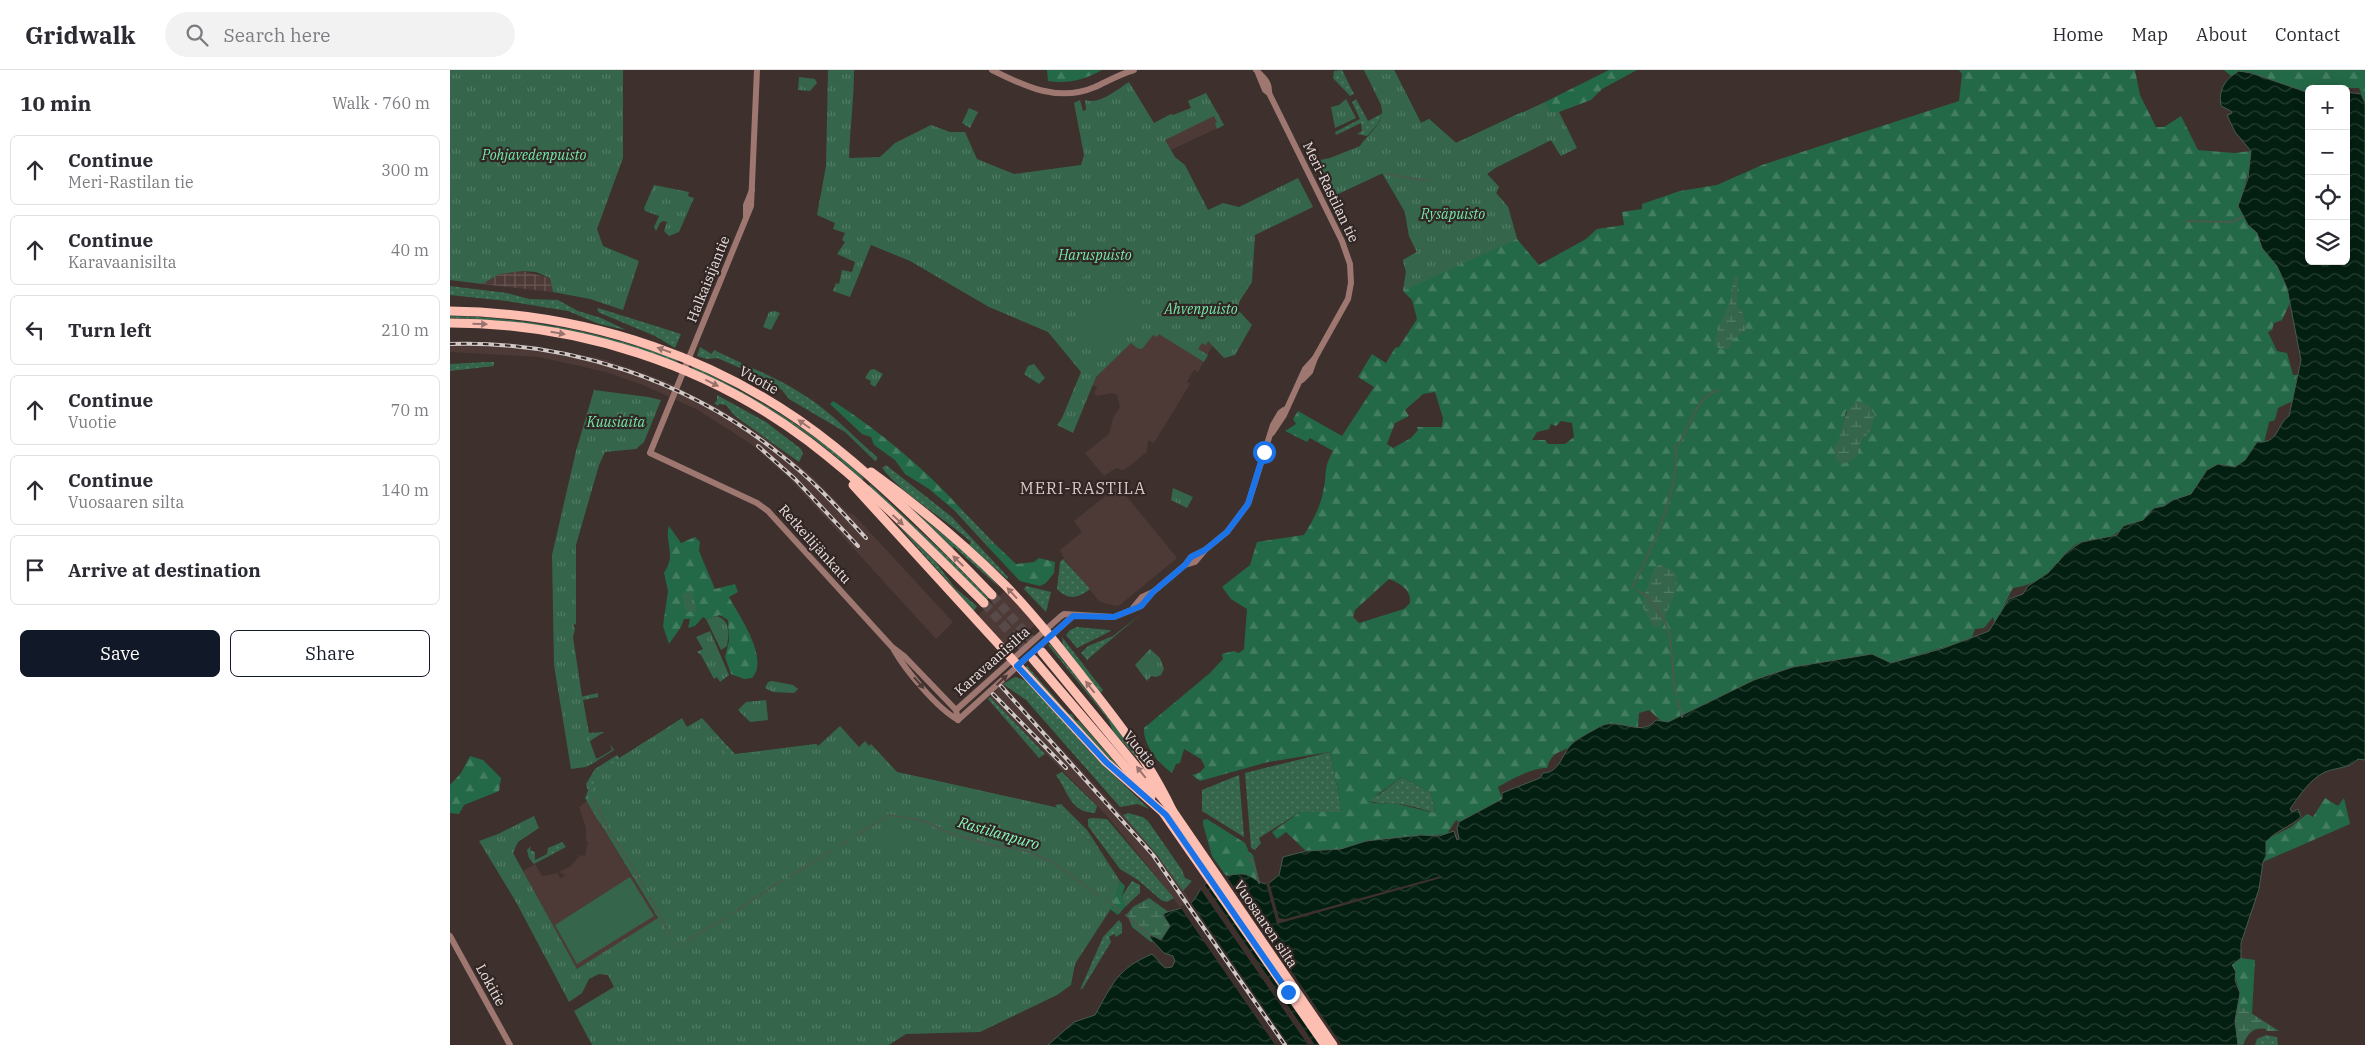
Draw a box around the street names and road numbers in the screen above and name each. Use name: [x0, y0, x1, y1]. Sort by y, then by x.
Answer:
street label: Meri-Rastilan tie: [1299, 139, 1363, 245]
street label: Halkaisijantie: [682, 233, 734, 325]
street label: Vuotie: [736, 362, 782, 398]
street label: Retkeilijänkatu: [775, 501, 855, 588]
street label: Karavaanisilta: [951, 622, 1034, 699]
street label: Vuotie: [1120, 727, 1160, 771]
street label: Vuosaaren silta: [1230, 877, 1302, 971]
street label: Lokitie: [472, 961, 510, 1009]

